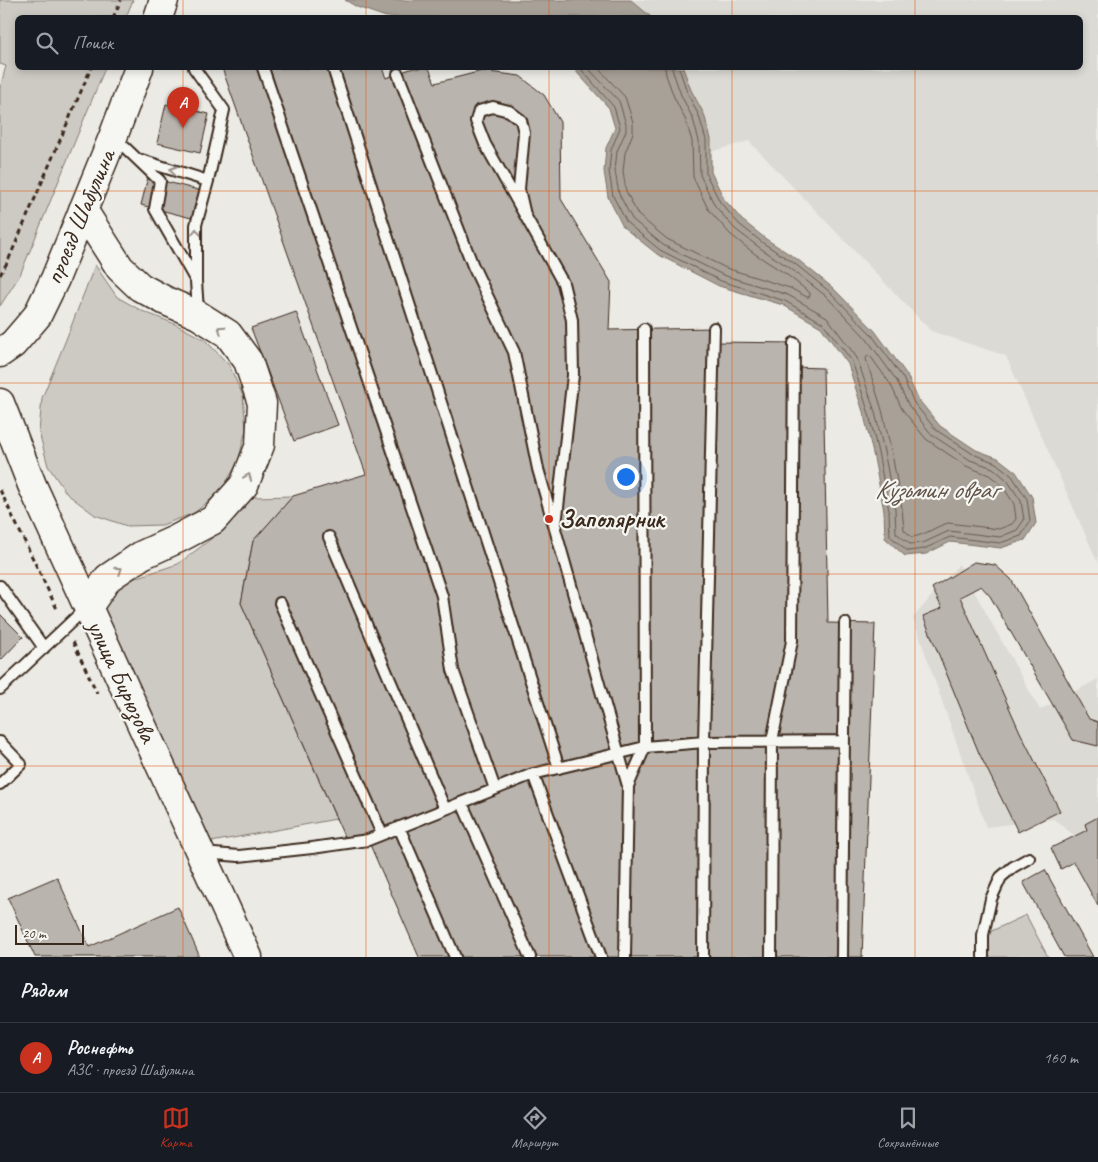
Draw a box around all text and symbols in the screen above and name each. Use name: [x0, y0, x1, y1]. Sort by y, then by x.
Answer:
search box: [15, 15, 1083, 70]
icon: search: [33, 29, 61, 57]
text: Поиск: [73, 31, 113, 55]
pin: A: [167, 87, 199, 128]
street label: проезд Шабулина: [37, 142, 124, 289]
one-way arrow: [169, 165, 177, 175]
one-way arrow: [191, 228, 201, 236]
one-way arrow: [217, 326, 226, 336]
your location: [613, 464, 639, 490]
one-way arrow: [241, 473, 252, 482]
water label: Кузьмин овраг: [875, 473, 1003, 506]
place label: Заполярник: [559, 503, 666, 535]
marker: Заполярник: [543, 513, 555, 525]
one-way arrow: [113, 567, 123, 576]
street label: улица Бирюзова: [78, 613, 165, 750]
scale bar: [15, 922, 84, 945]
text: 20 m: [22, 925, 46, 942]
text: Рядом: [20, 977, 67, 1003]
text: Роснефть: [67, 1036, 132, 1060]
text: A: [32, 1048, 40, 1068]
text: 160 m: [1044, 1048, 1078, 1068]
text: АЗС · проезд Шабулина: [67, 1060, 194, 1080]
tab: Карта: [160, 1104, 192, 1151]
tab: Маршрут: [512, 1104, 558, 1151]
tab: Сохранённые: [877, 1104, 938, 1151]

